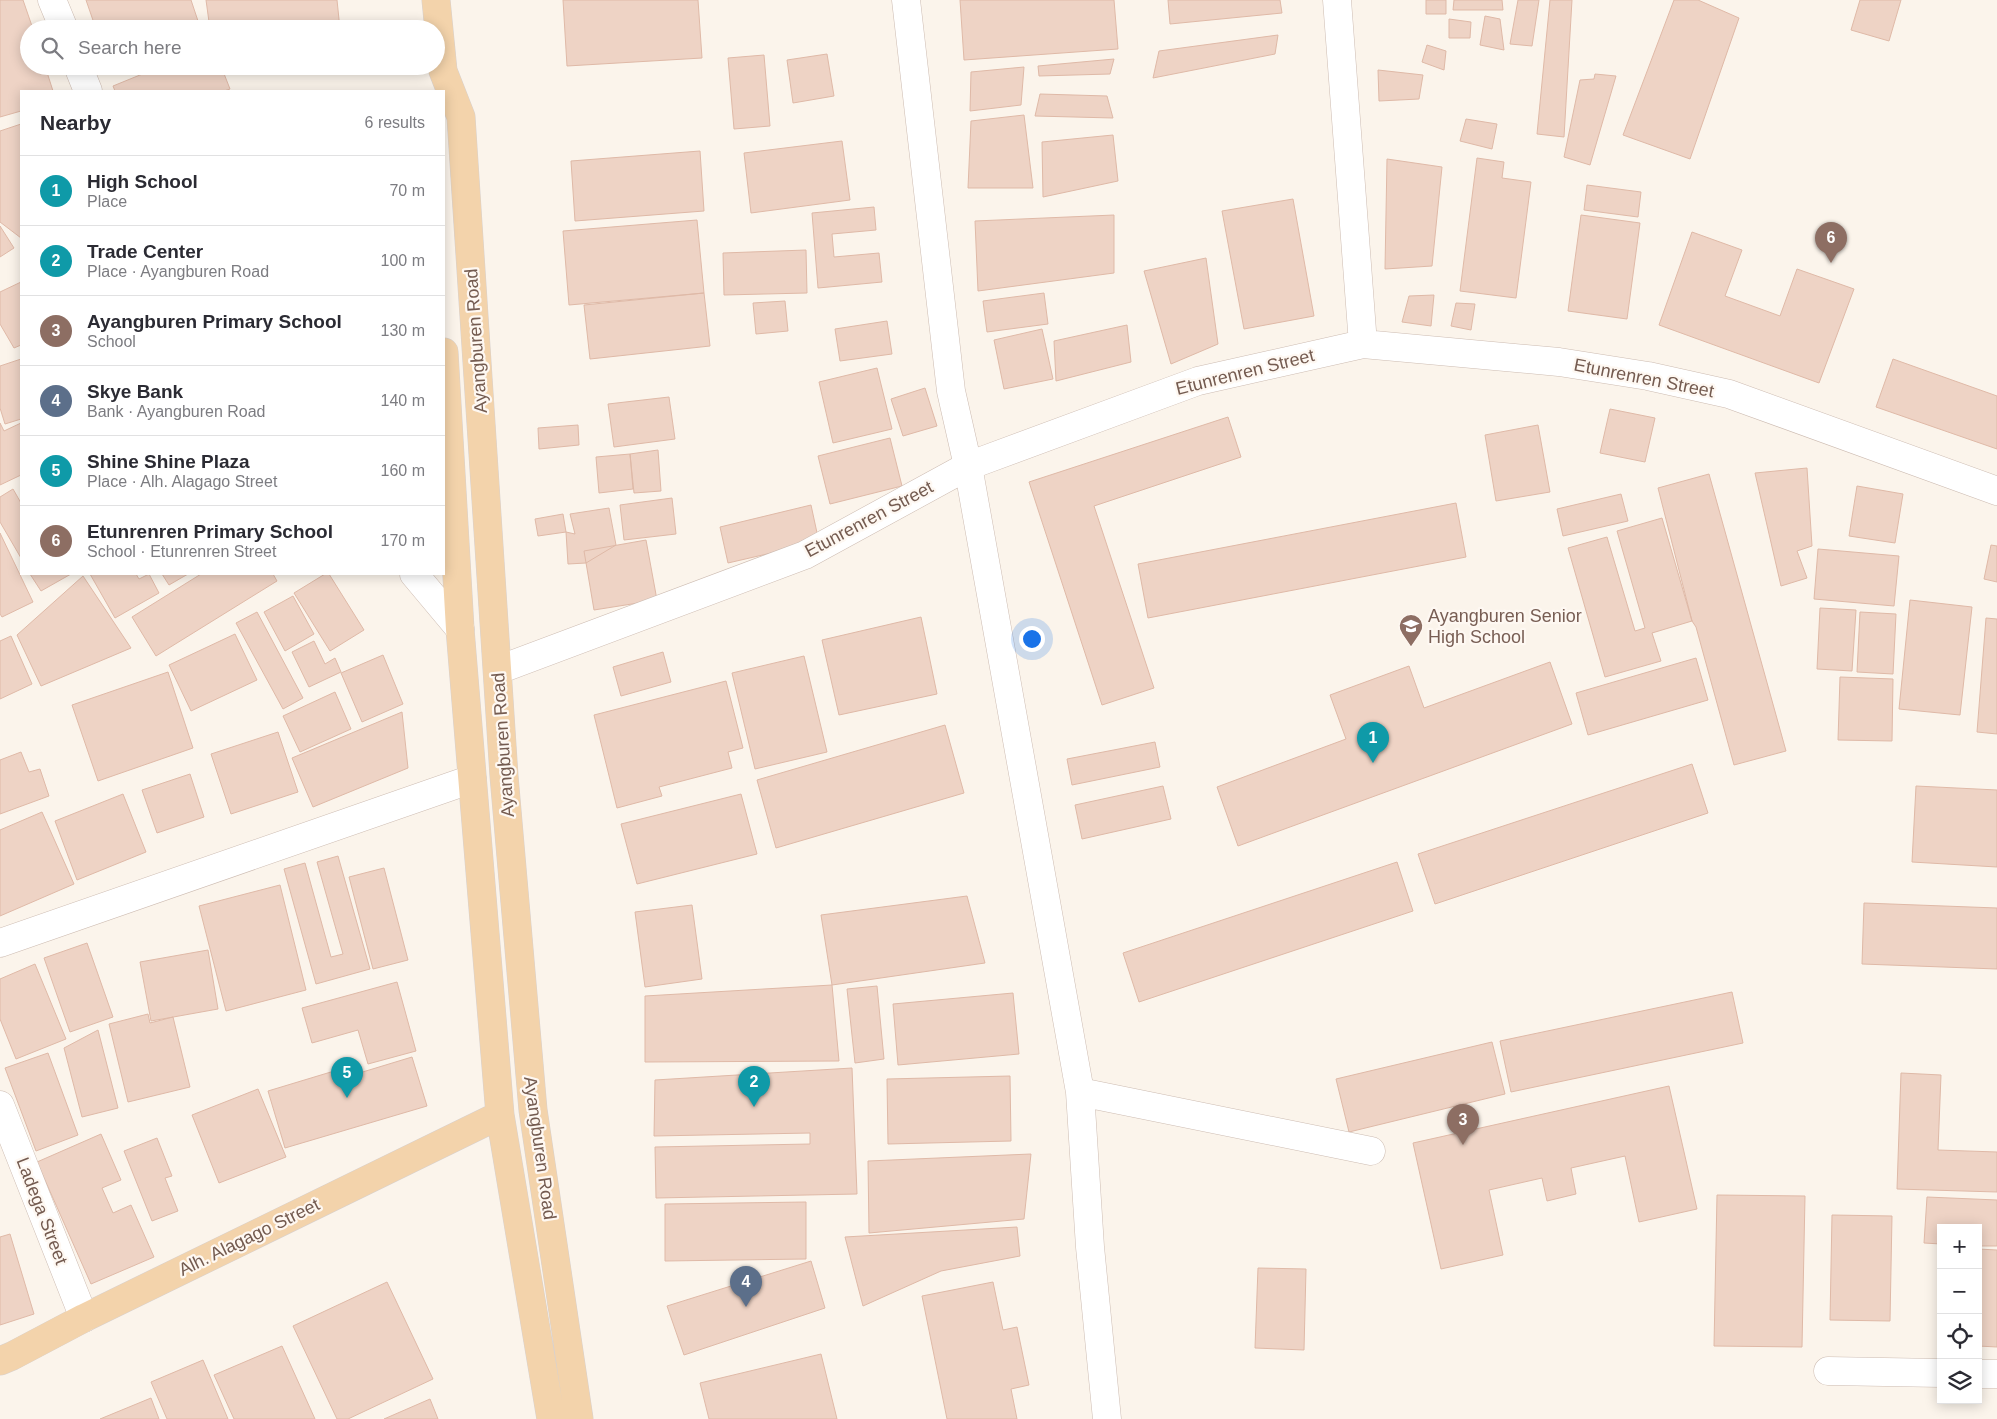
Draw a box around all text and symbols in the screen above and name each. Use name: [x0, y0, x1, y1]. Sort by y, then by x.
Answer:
search box: [20, 20, 445, 75]
icon: search: [38, 34, 66, 62]
text: Search here: [78, 37, 182, 58]
text: Nearby: [40, 111, 111, 134]
text: 6 results: [365, 114, 425, 131]
text: High School: [87, 171, 198, 192]
text: 1: [52, 182, 60, 199]
text: 70 m: [389, 182, 425, 199]
text: Place: [87, 193, 127, 210]
pin: 6: [1815, 222, 1847, 263]
text: Trade Center: [87, 241, 203, 262]
text: 2: [52, 252, 60, 269]
text: 100 m: [381, 252, 425, 269]
text: Place · Ayangburen Road: [87, 263, 269, 280]
street label: Ayangburen Road: [461, 268, 491, 414]
text: Ayangburen Primary School: [87, 311, 342, 332]
text: 3: [52, 322, 60, 339]
text: 130 m: [381, 322, 425, 339]
text: School: [87, 333, 136, 350]
street label: Etunrenren Street: [1174, 345, 1316, 399]
street label: Etunrenren Street: [1572, 355, 1716, 401]
text: Skye Bank: [87, 381, 183, 402]
text: 4: [52, 392, 60, 409]
text: 140 m: [381, 392, 425, 409]
text: Bank · Ayangburen Road: [87, 403, 266, 420]
text: Shine Shine Plaza: [87, 451, 250, 472]
text: 5: [52, 462, 60, 479]
text: 160 m: [381, 462, 425, 479]
text: Place · Alh. Alagago Street: [87, 473, 277, 490]
street label: Etunrenren Street: [802, 477, 936, 561]
text: Etunrenren Primary School: [87, 521, 333, 542]
text: 6: [52, 532, 60, 549]
text: 170 m: [381, 532, 425, 549]
text: School · Etunrenren Street: [87, 543, 276, 560]
place label: Ayangburen Senior High School: [1428, 606, 1582, 647]
school or university icon: Ayangburen Senior High School: [1398, 613, 1424, 647]
your location: [1019, 626, 1045, 652]
street label: Ayangburen Road: [488, 672, 518, 818]
pin: 1: [1357, 722, 1389, 763]
pin: 5: [331, 1057, 363, 1098]
pin: 2: [738, 1066, 770, 1107]
street label: Ayangburen Road: [520, 1075, 560, 1221]
pin: 3: [1447, 1104, 1479, 1145]
street label: Ladega Street: [12, 1155, 72, 1267]
street label: Alh. Alagago Street: [175, 1194, 323, 1280]
map controls: [1937, 1224, 1982, 1404]
button: +: [1937, 1224, 1982, 1269]
pin: 4: [730, 1266, 762, 1307]
button: −: [1937, 1269, 1982, 1314]
button: locate: [1937, 1314, 1982, 1359]
button: layers: [1937, 1359, 1982, 1404]

